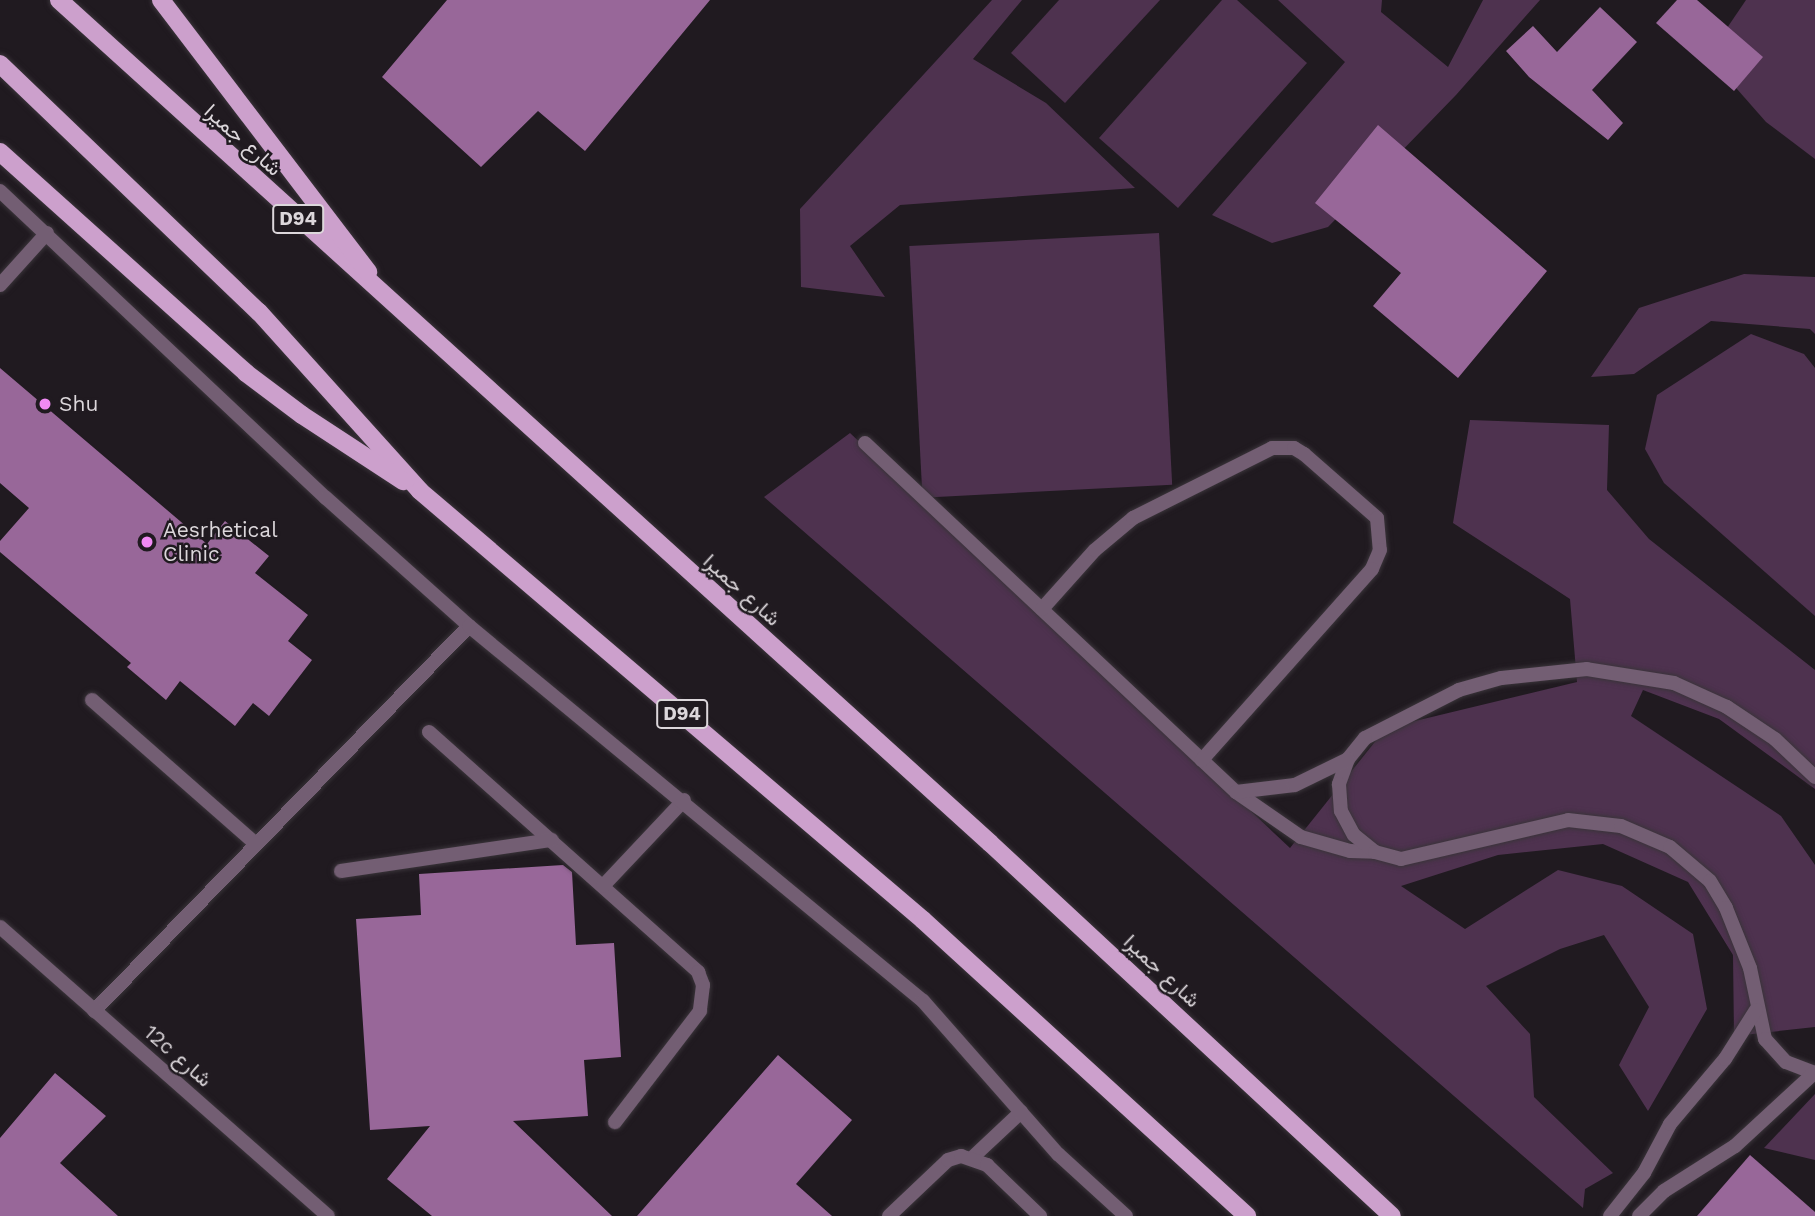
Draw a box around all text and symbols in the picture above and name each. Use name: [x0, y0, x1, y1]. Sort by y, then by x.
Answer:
street label: شارع جميرا: [199, 99, 287, 181]
road number: D94: [272, 204, 324, 234]
place label: Shu: [59, 391, 98, 417]
marker: Shu: [37, 396, 53, 412]
place label: Aesrhetical Clinic: [163, 517, 278, 567]
marker: Aesrhetical Clinic: [137, 532, 157, 552]
street label: شارع جميرا: [698, 549, 786, 631]
road number: D94: [656, 698, 708, 730]
street label: شارع جميرا: [1119, 929, 1205, 1013]
street label: 12c شارع: [139, 1020, 217, 1092]

